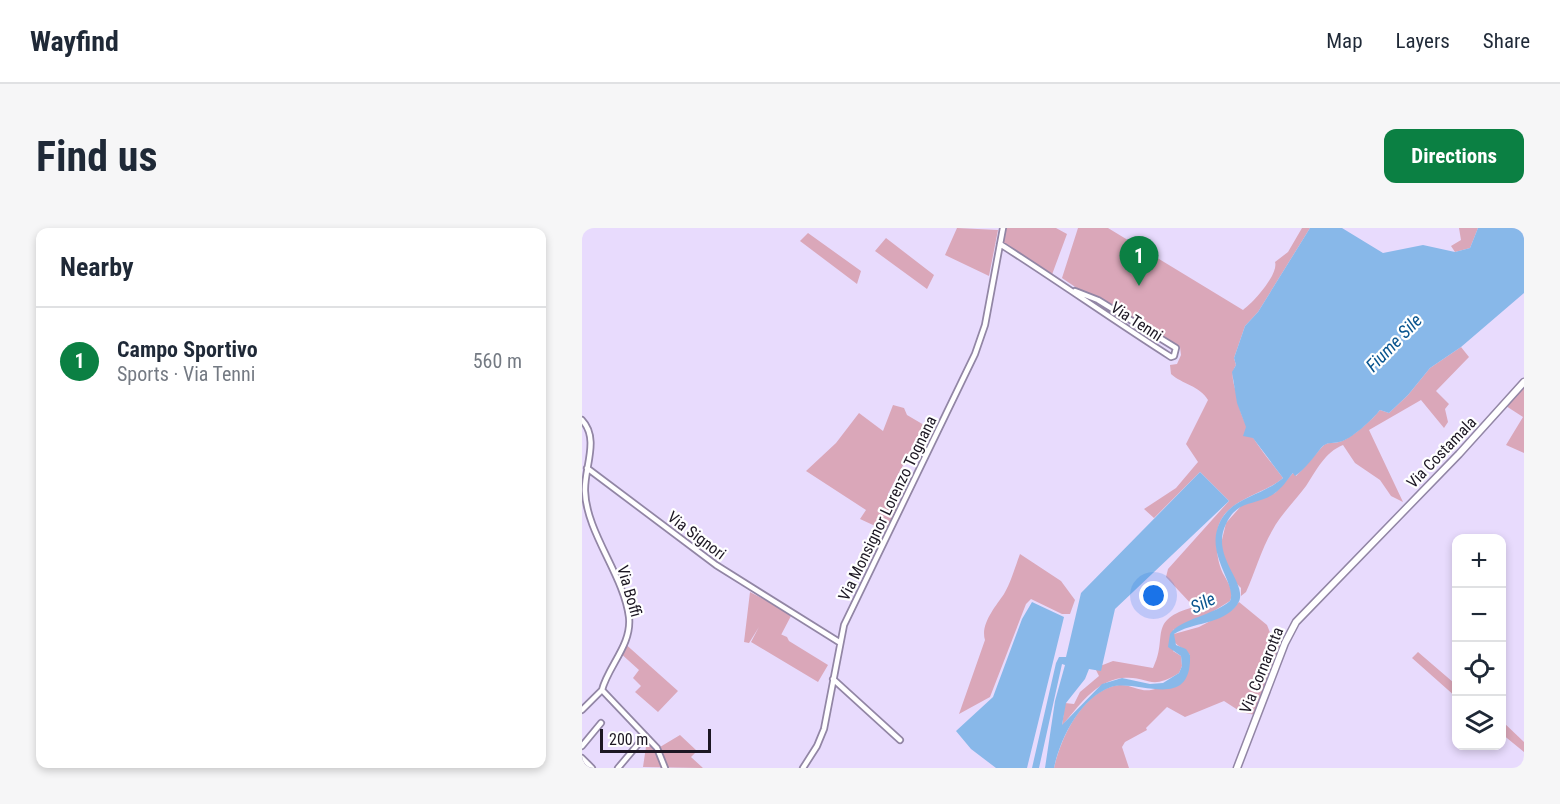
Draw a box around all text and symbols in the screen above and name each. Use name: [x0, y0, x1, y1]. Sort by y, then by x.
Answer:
text: Wayfind: [30, 25, 119, 58]
text: Map: [1326, 29, 1363, 53]
text: Layers: [1396, 29, 1450, 53]
text: Share: [1483, 29, 1530, 53]
button: Directions: [1384, 129, 1524, 183]
text: Find us: [36, 132, 157, 181]
pin: 1: [1120, 236, 1158, 286]
text: Nearby: [60, 252, 134, 282]
street label: Via Tenni: [1107, 298, 1166, 345]
water label: Fiume Sile: [1361, 310, 1426, 376]
text: Campo Sportivo: [117, 337, 258, 362]
text: 1: [74, 349, 85, 373]
text: 560 m: [473, 349, 522, 373]
text: Sports · Via Tenni: [117, 362, 255, 386]
street label: Via Monsignor Lorenzo Tognana: [834, 413, 941, 604]
street label: Via Costamala: [1403, 413, 1480, 492]
street label: Via Signori: [664, 507, 730, 563]
map controls: [1452, 534, 1506, 750]
button: +: [1452, 534, 1506, 588]
street label: Via Boffi: [613, 563, 646, 619]
your location: [1139, 581, 1168, 610]
water label: Sile: [1187, 588, 1219, 618]
button: −: [1452, 588, 1506, 642]
street label: Via Cornarotta: [1236, 624, 1287, 716]
button: locate: [1452, 642, 1506, 696]
button: layers: [1452, 696, 1506, 750]
scale bar: [600, 726, 711, 754]
text: 200 m: [609, 730, 648, 749]

